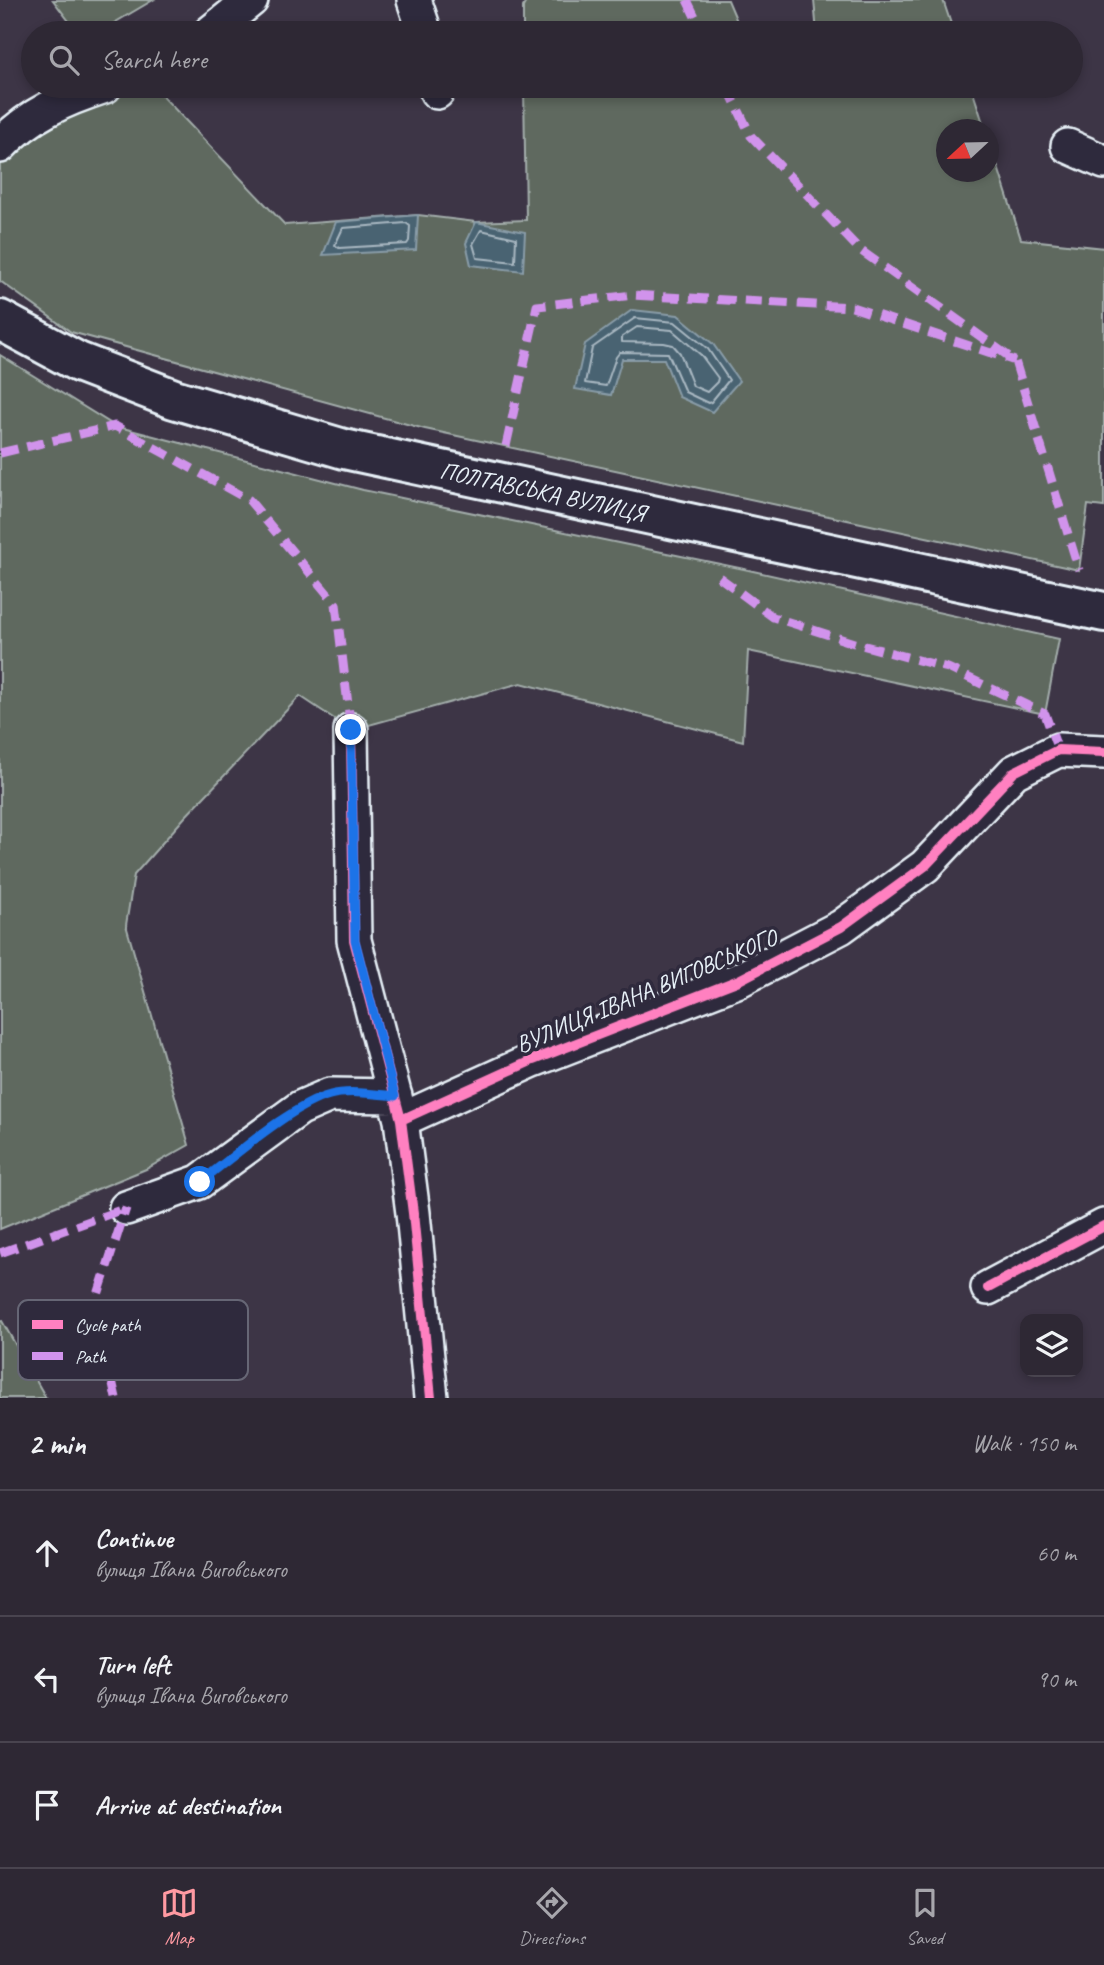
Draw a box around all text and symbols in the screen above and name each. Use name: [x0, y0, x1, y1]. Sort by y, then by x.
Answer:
search box: [21, 21, 1083, 98]
icon: search: [45, 41, 83, 79]
text: Search here: [101, 43, 207, 76]
north arrow: [936, 119, 999, 182]
street label: ПОЛТАВСЬКА ВУЛИЦЯ: [437, 455, 651, 529]
route end: [335, 714, 366, 745]
street label: ВУЛИЦЯ ІВАНА ВИГОВСЬКОГО: [511, 921, 784, 1060]
route start: [184, 1166, 215, 1197]
legend: [18, 1300, 248, 1380]
text: Cycle path: [75, 1313, 141, 1337]
map controls: [1020, 1314, 1083, 1377]
button: layers: [1020, 1314, 1083, 1377]
text: Path: [75, 1345, 108, 1369]
text: 2 min: [28, 1425, 85, 1463]
text: Walk · 150 m: [972, 1429, 1076, 1458]
text: Continue: [95, 1522, 173, 1555]
icon: ahead: [28, 1534, 66, 1572]
text: 60 m: [1037, 1539, 1076, 1568]
text: вулиця Івана Виговського: [95, 1555, 287, 1584]
text: Turn left: [95, 1648, 170, 1681]
icon: left: [28, 1660, 66, 1698]
text: 90 m: [1037, 1665, 1076, 1694]
text: вулиця Івана Виговського: [95, 1681, 287, 1710]
icon: arrive: [28, 1786, 66, 1824]
text: Arrive at destination: [95, 1789, 281, 1822]
tab: Map: [160, 1884, 198, 1950]
tab: Directions: [519, 1884, 585, 1950]
tab: Saved: [906, 1884, 944, 1950]

